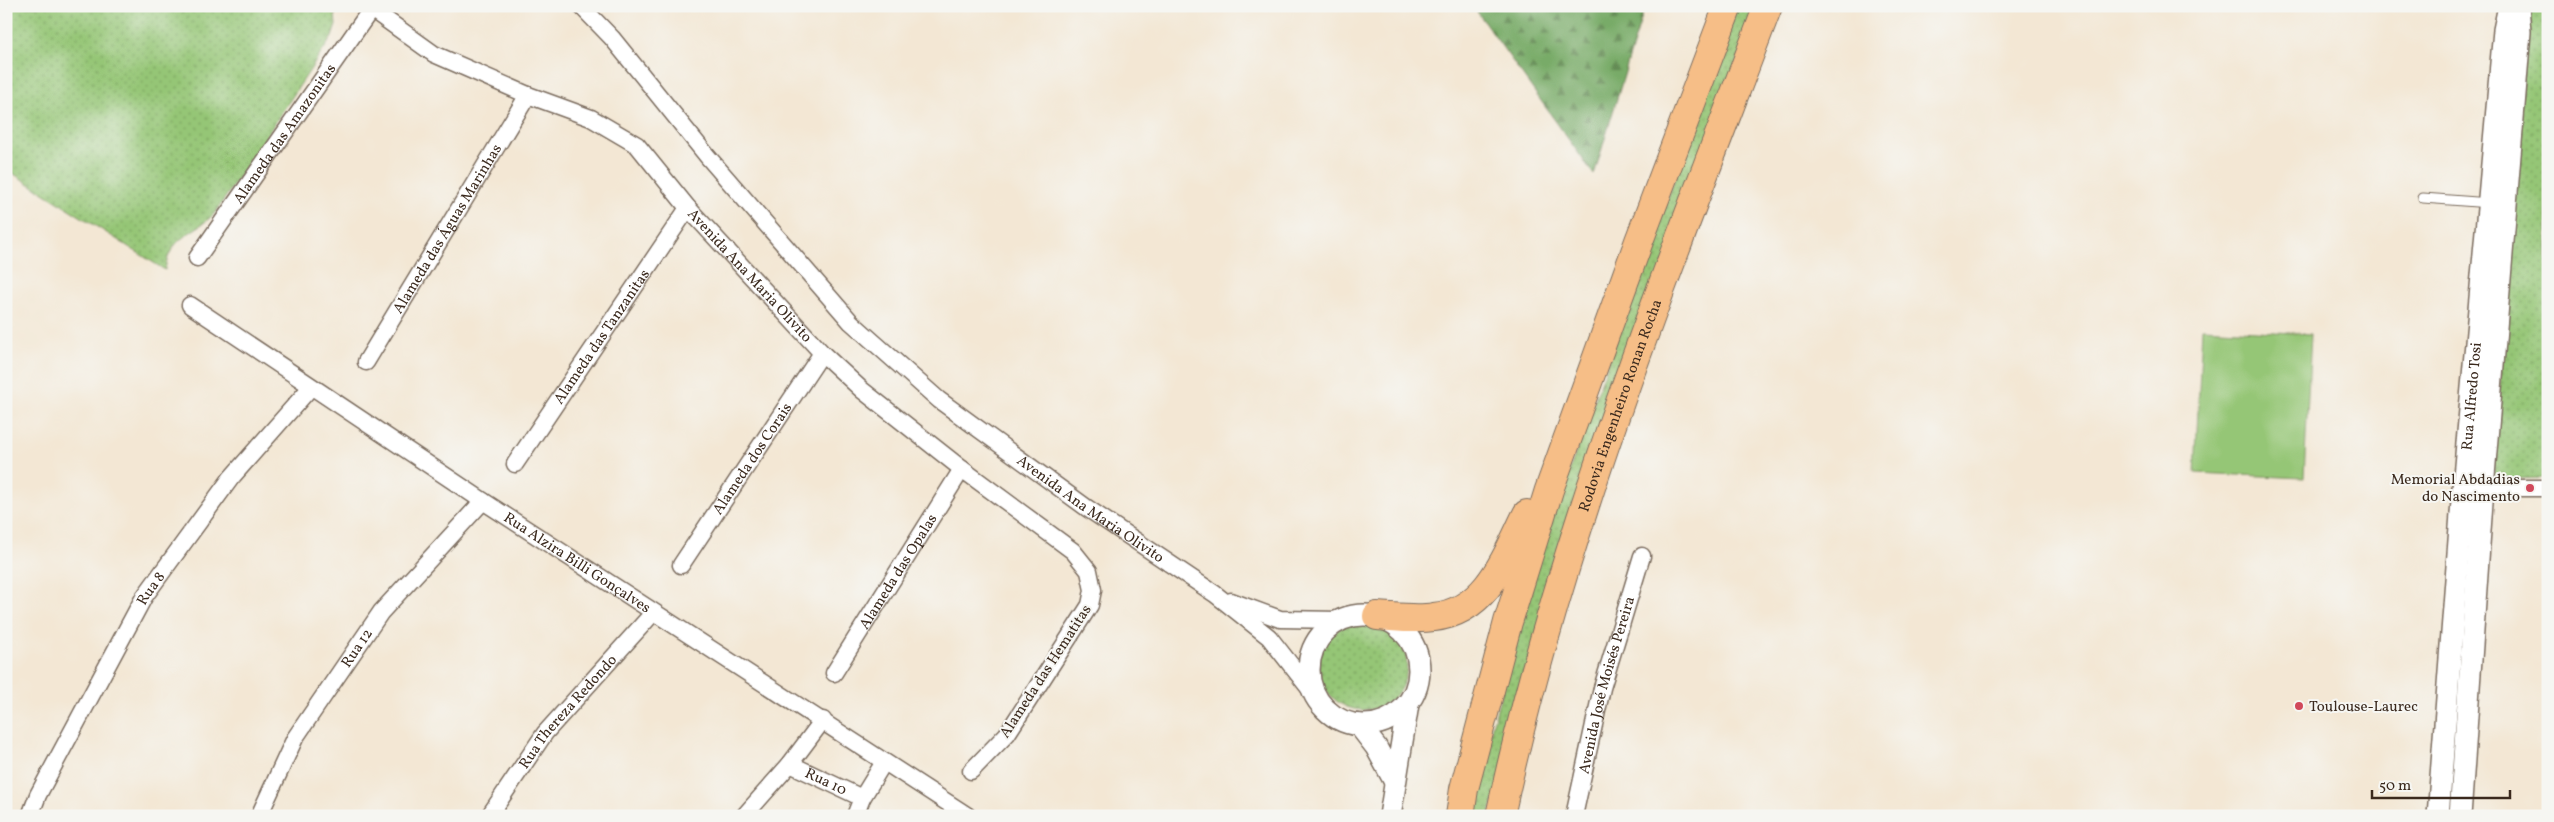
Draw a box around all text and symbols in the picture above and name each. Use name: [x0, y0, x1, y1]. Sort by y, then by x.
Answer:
street label: Alameda das Amazonitas: [229, 60, 342, 209]
street label: Alameda das Águas Marinhas: [389, 141, 508, 318]
street label: Avenida Ana Maria Olivito: [682, 205, 816, 348]
street label: Alameda das Tanzanitas: [549, 266, 656, 409]
street label: Rodovia Engenheiro Ronan Rocha: [1575, 297, 1668, 515]
street label: Rua Alfredo Tosi: [2457, 341, 2488, 451]
street label: Alameda dos Corais: [708, 399, 798, 519]
street label: Avenida Ana Maria Olivito: [1012, 451, 1168, 569]
place label: Memorial Abdadias do Nascimento: [2391, 470, 2520, 508]
marker: Memorial Abdadias do Nascimento: [2524, 482, 2536, 494]
street label: Rua Alzira Billi Gonçalves: [499, 508, 654, 619]
street label: Alameda das Opalas: [855, 510, 943, 634]
street label: Rua 8: [133, 568, 171, 609]
street label: Avenida José Moisés Pereira: [1575, 594, 1641, 776]
street label: Alameda das Hematitas: [995, 601, 1097, 743]
street label: Rua 12: [337, 625, 379, 672]
street label: Rua Thereza Redondo: [515, 651, 623, 774]
place label: Toulouse-Laurec: [2309, 697, 2418, 718]
marker: Toulouse-Laurec: [2293, 700, 2305, 712]
street label: Rua 10: [801, 764, 850, 801]
scale bar: [2372, 767, 2509, 799]
text: 50 m: [2379, 776, 2411, 797]

